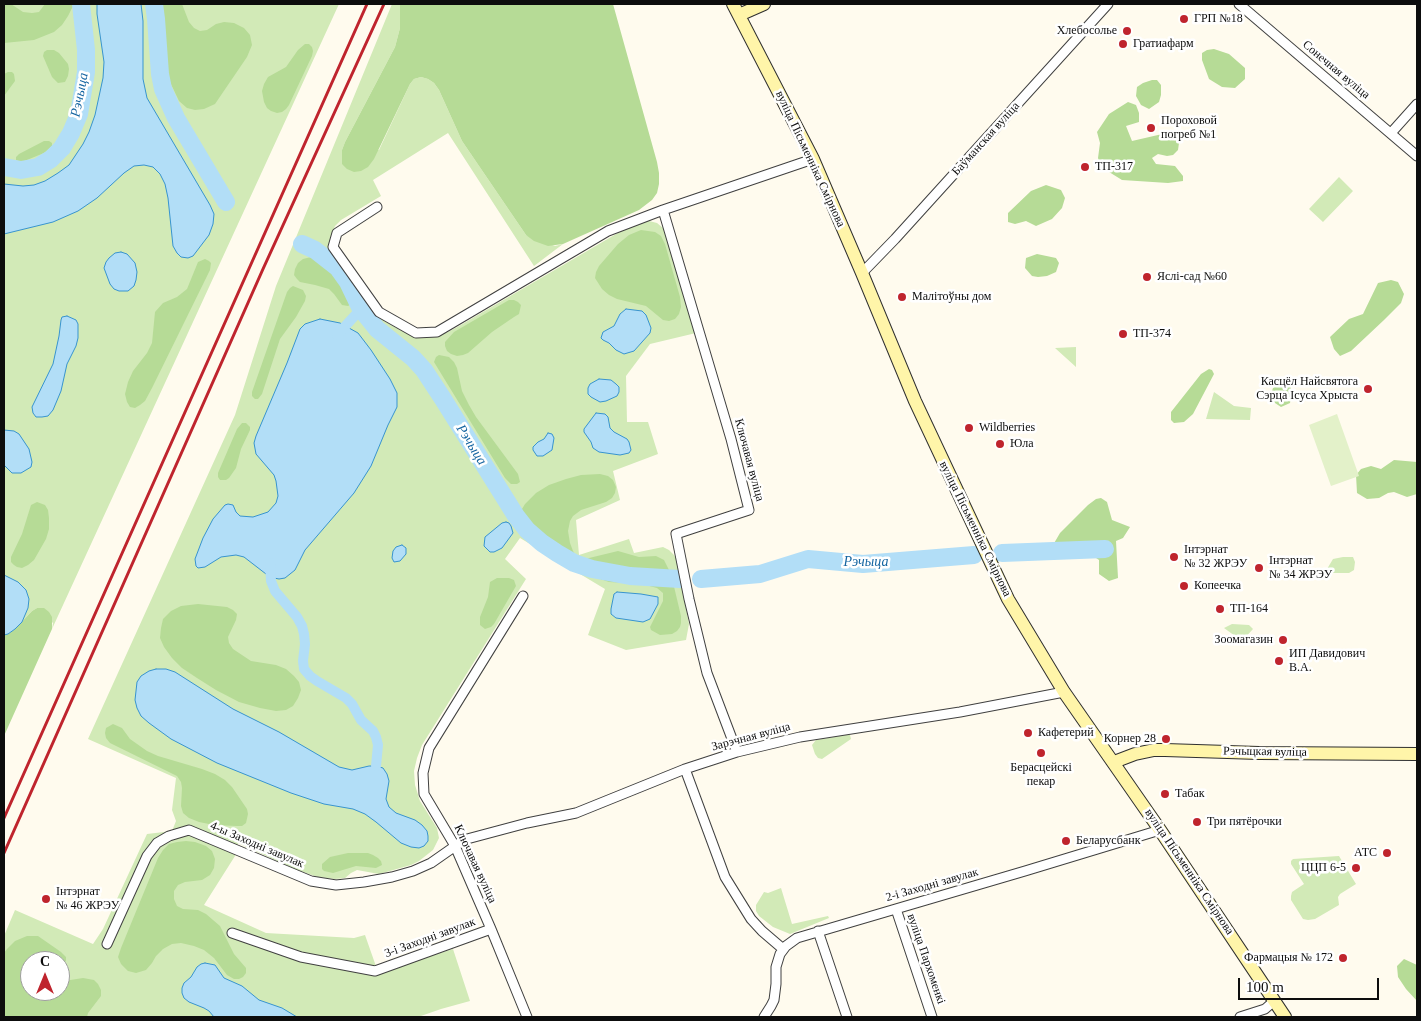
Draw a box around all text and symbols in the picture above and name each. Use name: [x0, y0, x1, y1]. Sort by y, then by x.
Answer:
place label: ГРП №18: [1194, 12, 1243, 26]
marker: ГРП №18: [1178, 13, 1190, 25]
place label: Хлебосолье: [1057, 24, 1117, 38]
marker: Хлебосолье: [1121, 25, 1133, 37]
place label: Гратиафарм: [1133, 37, 1194, 51]
marker: Гратиафарм: [1117, 38, 1129, 50]
street label: Сонечная вуліца: [1299, 38, 1373, 102]
water label: Рэчыца: [67, 71, 93, 119]
street label: вуліца Пісьменніка Смірнова: [772, 89, 848, 229]
street label: Баўманская вуліца: [949, 99, 1023, 179]
place label: Пороховой погреб №1: [1161, 114, 1217, 142]
marker: Пороховой погреб №1: [1145, 122, 1157, 134]
place label: ТП-317: [1095, 160, 1133, 174]
marker: ТП-317: [1079, 161, 1091, 173]
place label: Яслі-сад №60: [1157, 270, 1227, 284]
marker: Яслі-сад №60: [1141, 271, 1153, 283]
place label: Малітоўны дом: [912, 290, 991, 304]
marker: Малітоўны дом: [896, 291, 908, 303]
place label: ТП-374: [1133, 327, 1171, 341]
marker: ТП-374: [1117, 328, 1129, 340]
place label: Касцёл Найсвятога Сэрца Ісуса Хрыста: [1256, 375, 1358, 403]
marker: Касцёл Найсвятога Сэрца Ісуса Хрыста: [1362, 383, 1374, 395]
street label: Ключавая вуліца: [731, 417, 767, 503]
place label: Wildberries: [979, 421, 1035, 435]
water label: Рэчыца: [452, 422, 490, 468]
marker: Wildberries: [963, 422, 975, 434]
place label: Юла: [1010, 437, 1033, 451]
marker: Юла: [994, 438, 1006, 450]
street label: вуліца Пісьменніка Смірнова: [936, 459, 1014, 599]
place label: Інтэрнат № 32 ЖРЭУ: [1184, 543, 1247, 571]
marker: Інтэрнат № 32 ЖРЭУ: [1168, 551, 1180, 563]
water label: Рэчыца: [844, 554, 888, 570]
place label: Інтэрнат № 34 ЖРЭУ: [1269, 554, 1332, 582]
marker: Інтэрнат № 34 ЖРЭУ: [1253, 562, 1265, 574]
place label: Копеечка: [1194, 579, 1241, 593]
marker: Копеечка: [1178, 580, 1190, 592]
place label: ТП-164: [1230, 602, 1268, 616]
marker: ТП-164: [1214, 603, 1226, 615]
place label: Зоомагазин: [1215, 633, 1273, 647]
marker: Зоомагазин: [1277, 634, 1289, 646]
place label: ИП Давидович В.А.: [1289, 647, 1365, 675]
marker: ИП Давидович В.А.: [1273, 655, 1285, 667]
street label: Зарэчная вуліца: [710, 720, 792, 754]
place label: Кафетерий: [1038, 726, 1094, 740]
marker: Кафетерий: [1022, 727, 1034, 739]
place label: Корнер 28: [1104, 732, 1156, 746]
marker: Корнер 28: [1160, 733, 1172, 745]
street label: Рэчыцкая вуліца: [1223, 744, 1307, 760]
marker: Берасцейскі пекар: [1035, 747, 1047, 759]
place label: Берасцейскі пекар: [1010, 761, 1072, 789]
place label: Табак: [1175, 787, 1205, 801]
marker: Табак: [1159, 788, 1171, 800]
street label: вуліца Пісьменніка Смірнова: [1141, 806, 1237, 938]
place label: Три пятёрочки: [1207, 815, 1282, 829]
marker: Три пятёрочки: [1191, 816, 1203, 828]
street label: 4-ы Заходні завулак: [208, 819, 306, 871]
street label: Ключавая вуліца: [451, 822, 499, 906]
place label: Беларусбанк: [1076, 834, 1141, 848]
marker: Беларусбанк: [1060, 835, 1072, 847]
place label: АТС: [1354, 846, 1377, 860]
marker: АТС: [1381, 847, 1393, 859]
place label: ЦЦП 6-5: [1301, 861, 1346, 875]
marker: ЦЦП 6-5: [1350, 862, 1362, 874]
street label: 2-і Заходні завулак: [884, 865, 980, 905]
place label: Інтэрнат № 46 ЖРЭУ: [56, 885, 119, 913]
marker: Інтэрнат № 46 ЖРЭУ: [40, 893, 52, 905]
street label: вуліца Пархоменкі: [904, 912, 948, 1006]
street label: 3-і Заходні завулак: [383, 915, 477, 961]
north arrow: [20, 951, 70, 1001]
place label: Фармацыя № 172: [1244, 951, 1333, 965]
marker: Фармацыя № 172: [1337, 952, 1349, 964]
text: С: [40, 954, 50, 969]
scale bar: [1241, 968, 1382, 1000]
text: 100 m: [1246, 979, 1284, 995]

